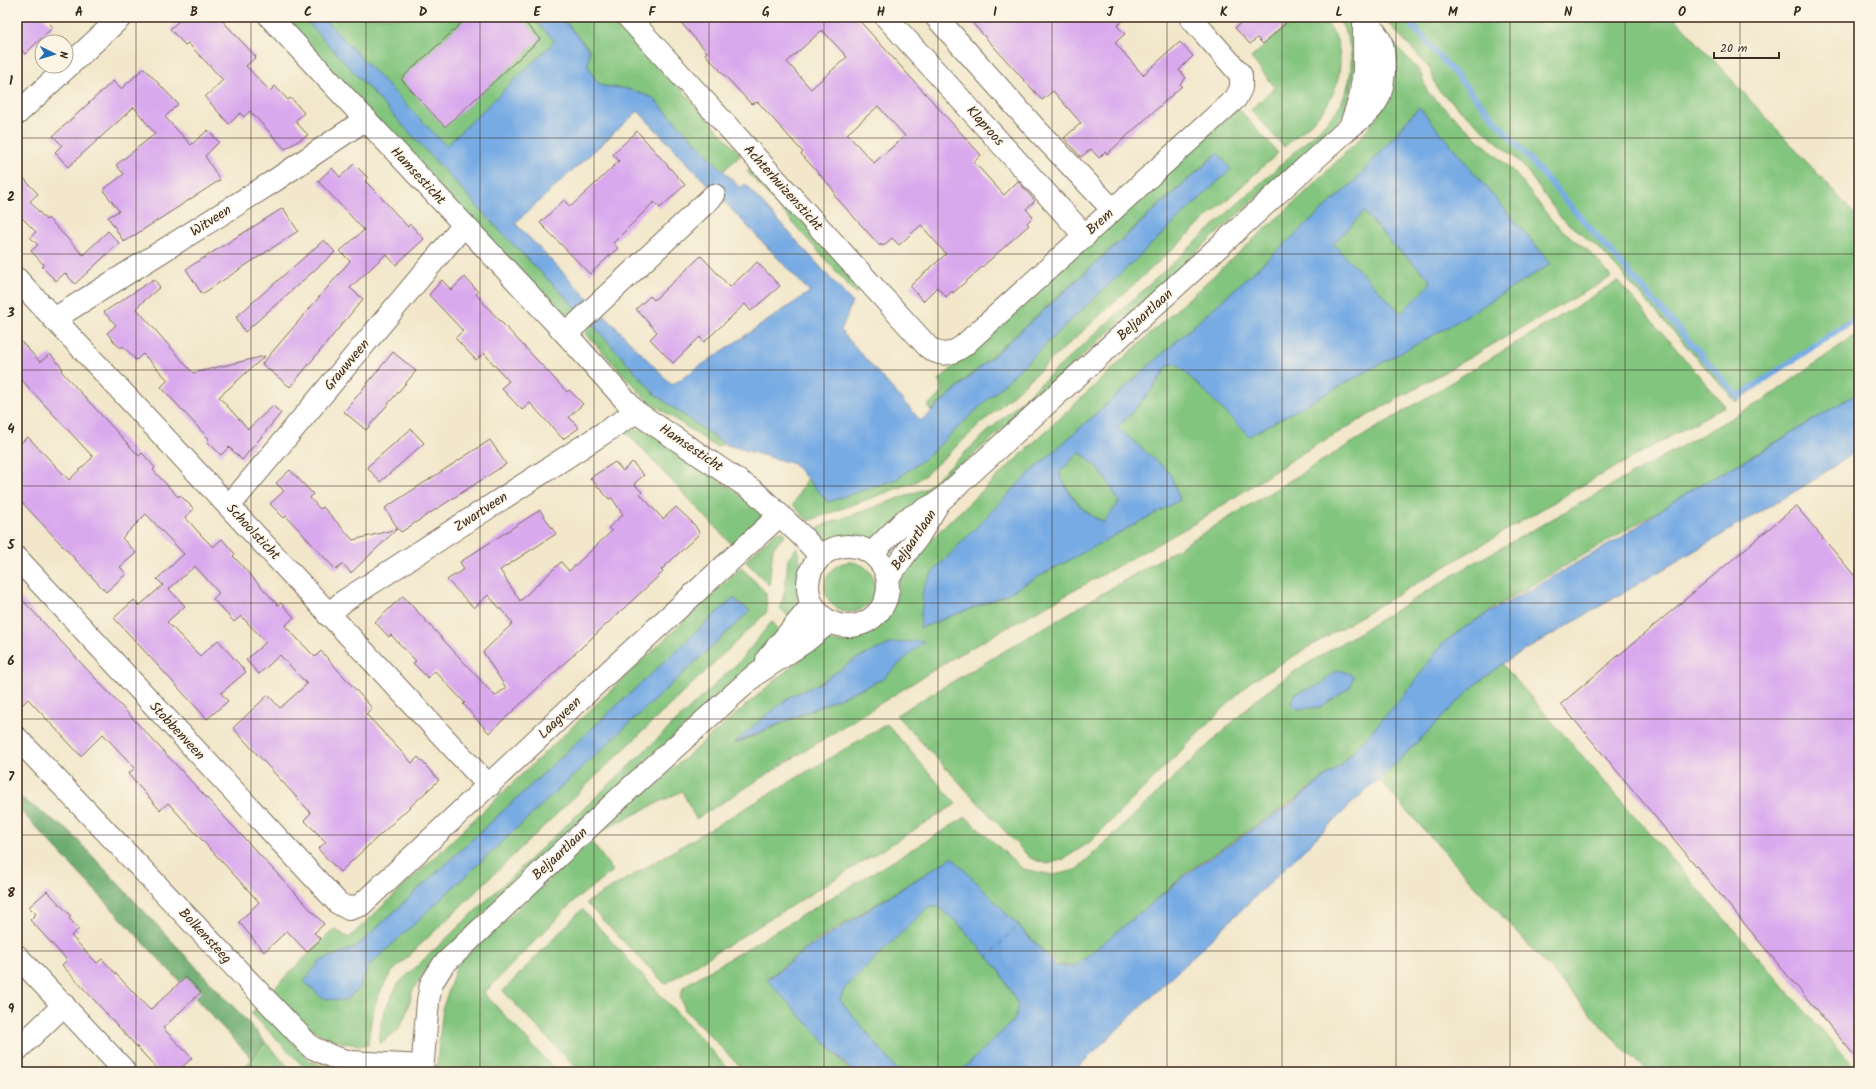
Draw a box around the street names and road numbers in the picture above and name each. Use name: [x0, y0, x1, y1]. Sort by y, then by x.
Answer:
street label: Klaproos: [961, 101, 1009, 151]
street label: Achterhuizensticht: [738, 140, 828, 237]
street label: Hamsesticht: [385, 142, 451, 211]
street label: Witveen: [186, 199, 236, 243]
street label: Brem: [1081, 203, 1119, 241]
street label: Beljaartlaan: [1112, 284, 1178, 346]
street label: Grauwveen: [319, 334, 375, 396]
street label: Hamsesticht: [654, 418, 728, 478]
street label: Zwartveen: [450, 486, 512, 538]
street label: Schoolsticht: [221, 498, 286, 566]
street label: Beljaartlaan: [885, 505, 943, 575]
street label: Laagveen: [533, 692, 587, 744]
street label: Stobbenveen: [144, 697, 210, 765]
street label: Beljaartlaan: [527, 822, 593, 886]
street label: Bolkensteeg: [173, 903, 237, 969]

